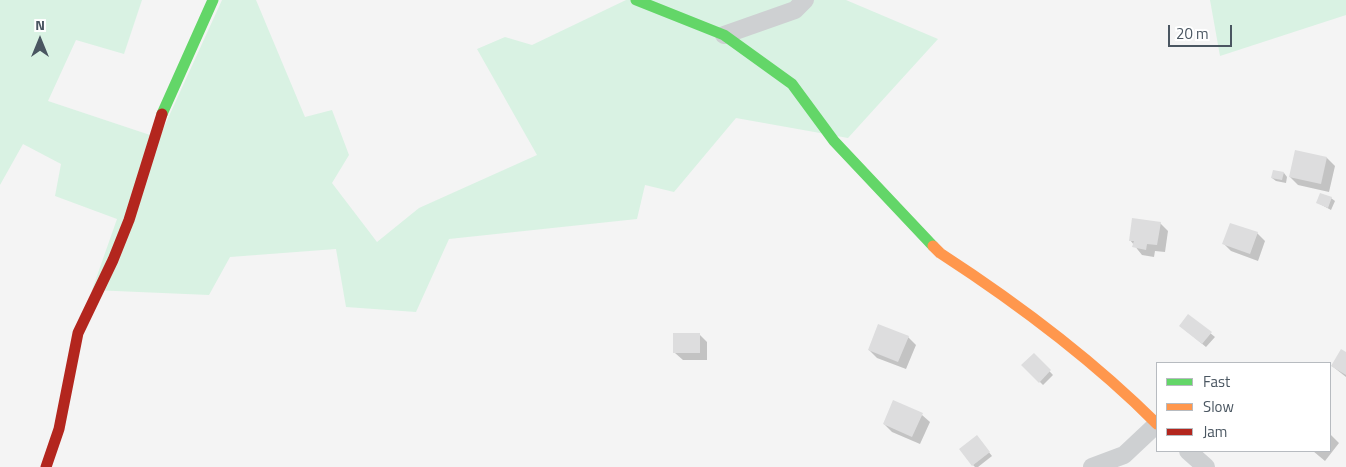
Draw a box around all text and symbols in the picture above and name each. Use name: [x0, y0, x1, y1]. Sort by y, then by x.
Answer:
text: N: [35, 14, 45, 35]
north arrow: [15, 15, 65, 65]
scale bar: [1171, 15, 1235, 47]
text: 20 m: [1176, 22, 1209, 45]
legend: [1156, 362, 1331, 452]
text: Fast: [1203, 370, 1230, 393]
text: Slow: [1203, 395, 1234, 418]
text: Jam: [1203, 420, 1227, 443]

